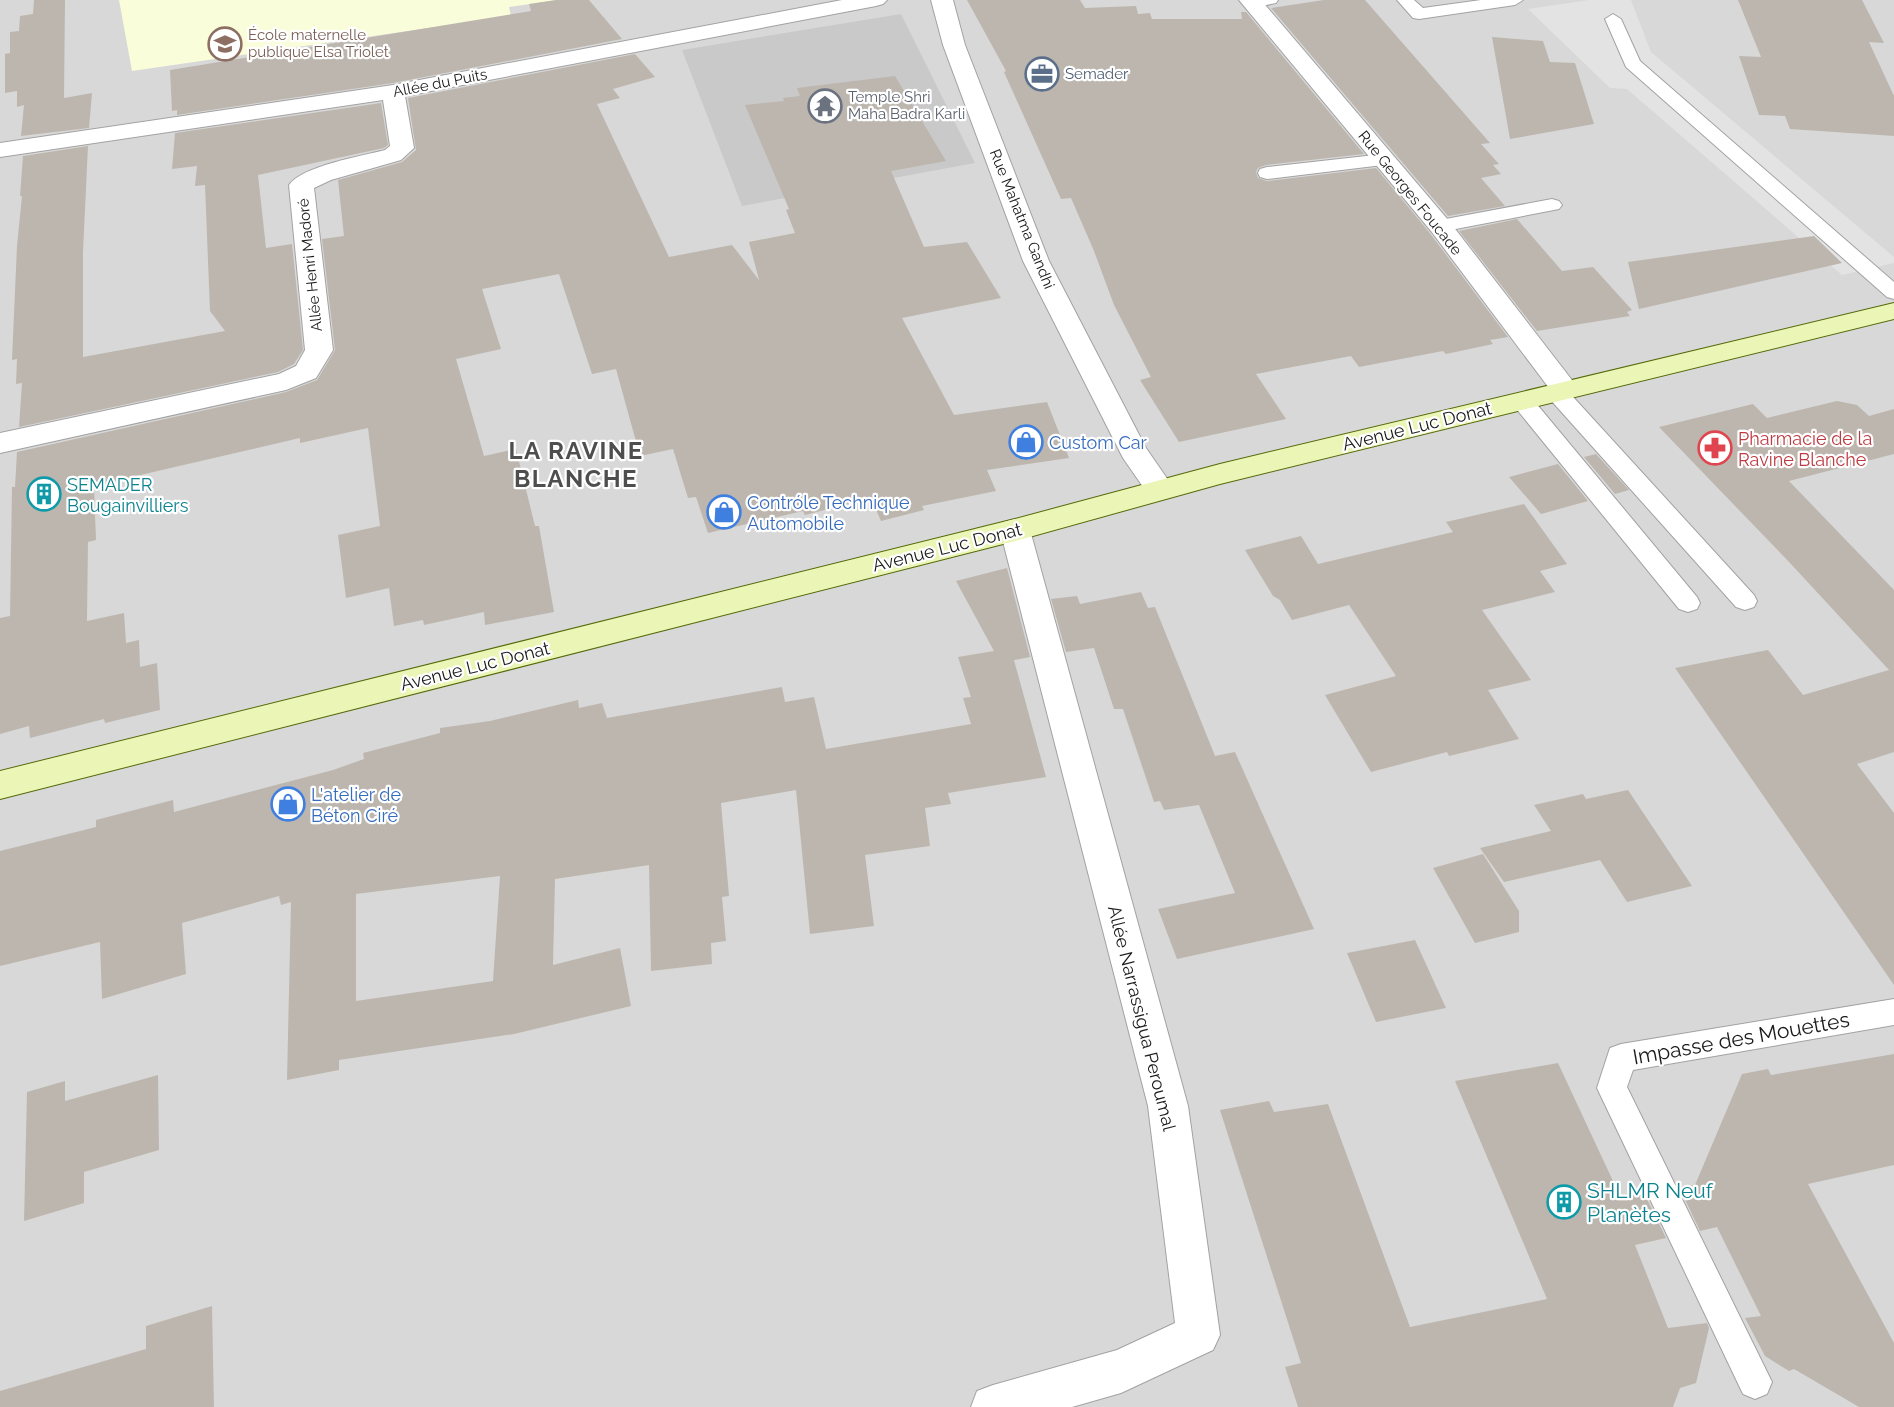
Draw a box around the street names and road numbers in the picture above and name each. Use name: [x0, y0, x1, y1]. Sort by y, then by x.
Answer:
street label: Allée du Puits: [391, 65, 489, 101]
street label: Rue Georges Foucade: [1354, 127, 1466, 259]
street label: Rue Mahatma Gandhi: [986, 146, 1058, 292]
street label: Allée Henri Madoré: [294, 197, 326, 333]
street label: Avenue Luc Donat: [1340, 397, 1494, 455]
street label: Avenue Luc Donat: [870, 518, 1024, 576]
street label: Avenue Luc Donat: [398, 637, 552, 695]
street label: Allée Narrassigua Peroumal: [1104, 903, 1180, 1133]
street label: Impasse des Mouettes: [1631, 1007, 1851, 1069]

